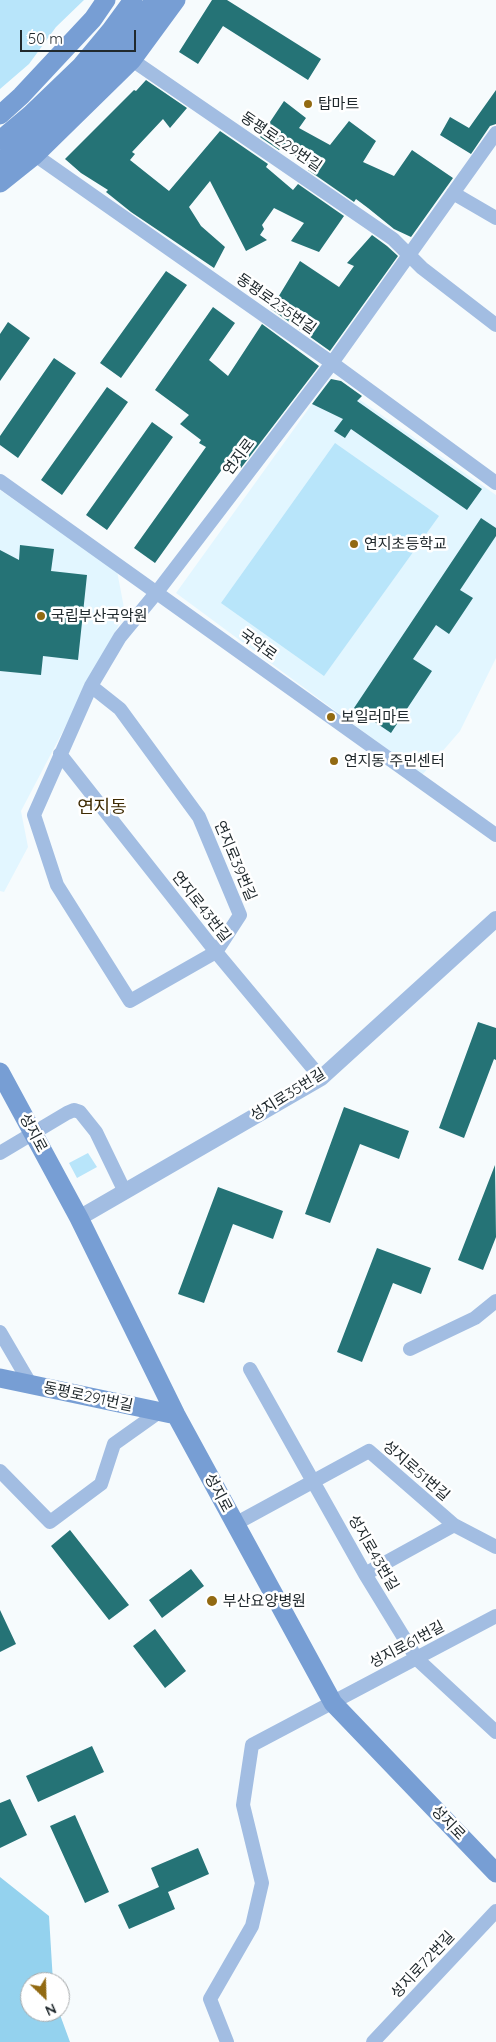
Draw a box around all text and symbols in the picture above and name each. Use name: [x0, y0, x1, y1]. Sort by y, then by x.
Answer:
scale bar: [22, 20, 139, 52]
text: 50 m: [28, 29, 63, 48]
place label: 탑마트: [318, 95, 359, 113]
marker: 탑마트: [302, 98, 314, 110]
street label: 동평로229번길: [237, 108, 325, 176]
street label: 동평로235번길: [233, 270, 319, 338]
street label: 연지로: [219, 435, 259, 479]
place label: 연지초등학교: [364, 535, 447, 553]
marker: 연지초등학교: [348, 538, 360, 550]
place label: 국립부산국악원: [51, 607, 148, 625]
marker: 국립부산국악원: [35, 610, 47, 622]
street label: 국악로: [236, 626, 280, 664]
place label: 보일러마트: [341, 708, 410, 726]
marker: 보일러마트: [325, 711, 337, 723]
place label: 연지동 주민센터: [344, 752, 445, 770]
marker: 연지동 주민센터: [328, 755, 340, 767]
district label: 연지동: [77, 797, 127, 819]
street label: 연지로39번길: [210, 818, 260, 904]
street label: 연지로43번길: [168, 868, 234, 946]
street label: 성지로35번길: [247, 1065, 329, 1125]
street label: 성지로: [15, 1110, 51, 1156]
street label: 동평로291번길: [41, 1379, 135, 1415]
street label: 성지로51번길: [379, 1437, 453, 1505]
street label: 성지로: [200, 1470, 236, 1516]
street label: 성지로43번길: [344, 1512, 402, 1594]
place label: 부산요양병원: [223, 1592, 306, 1610]
marker: 부산요양병원: [205, 1594, 219, 1608]
street label: 성지로61번길: [366, 1618, 448, 1672]
street label: 성지로: [427, 1802, 469, 1844]
street label: 성지로72번길: [387, 1928, 459, 2002]
north arrow: [20, 1972, 70, 2022]
text: N: [42, 1999, 59, 2020]

